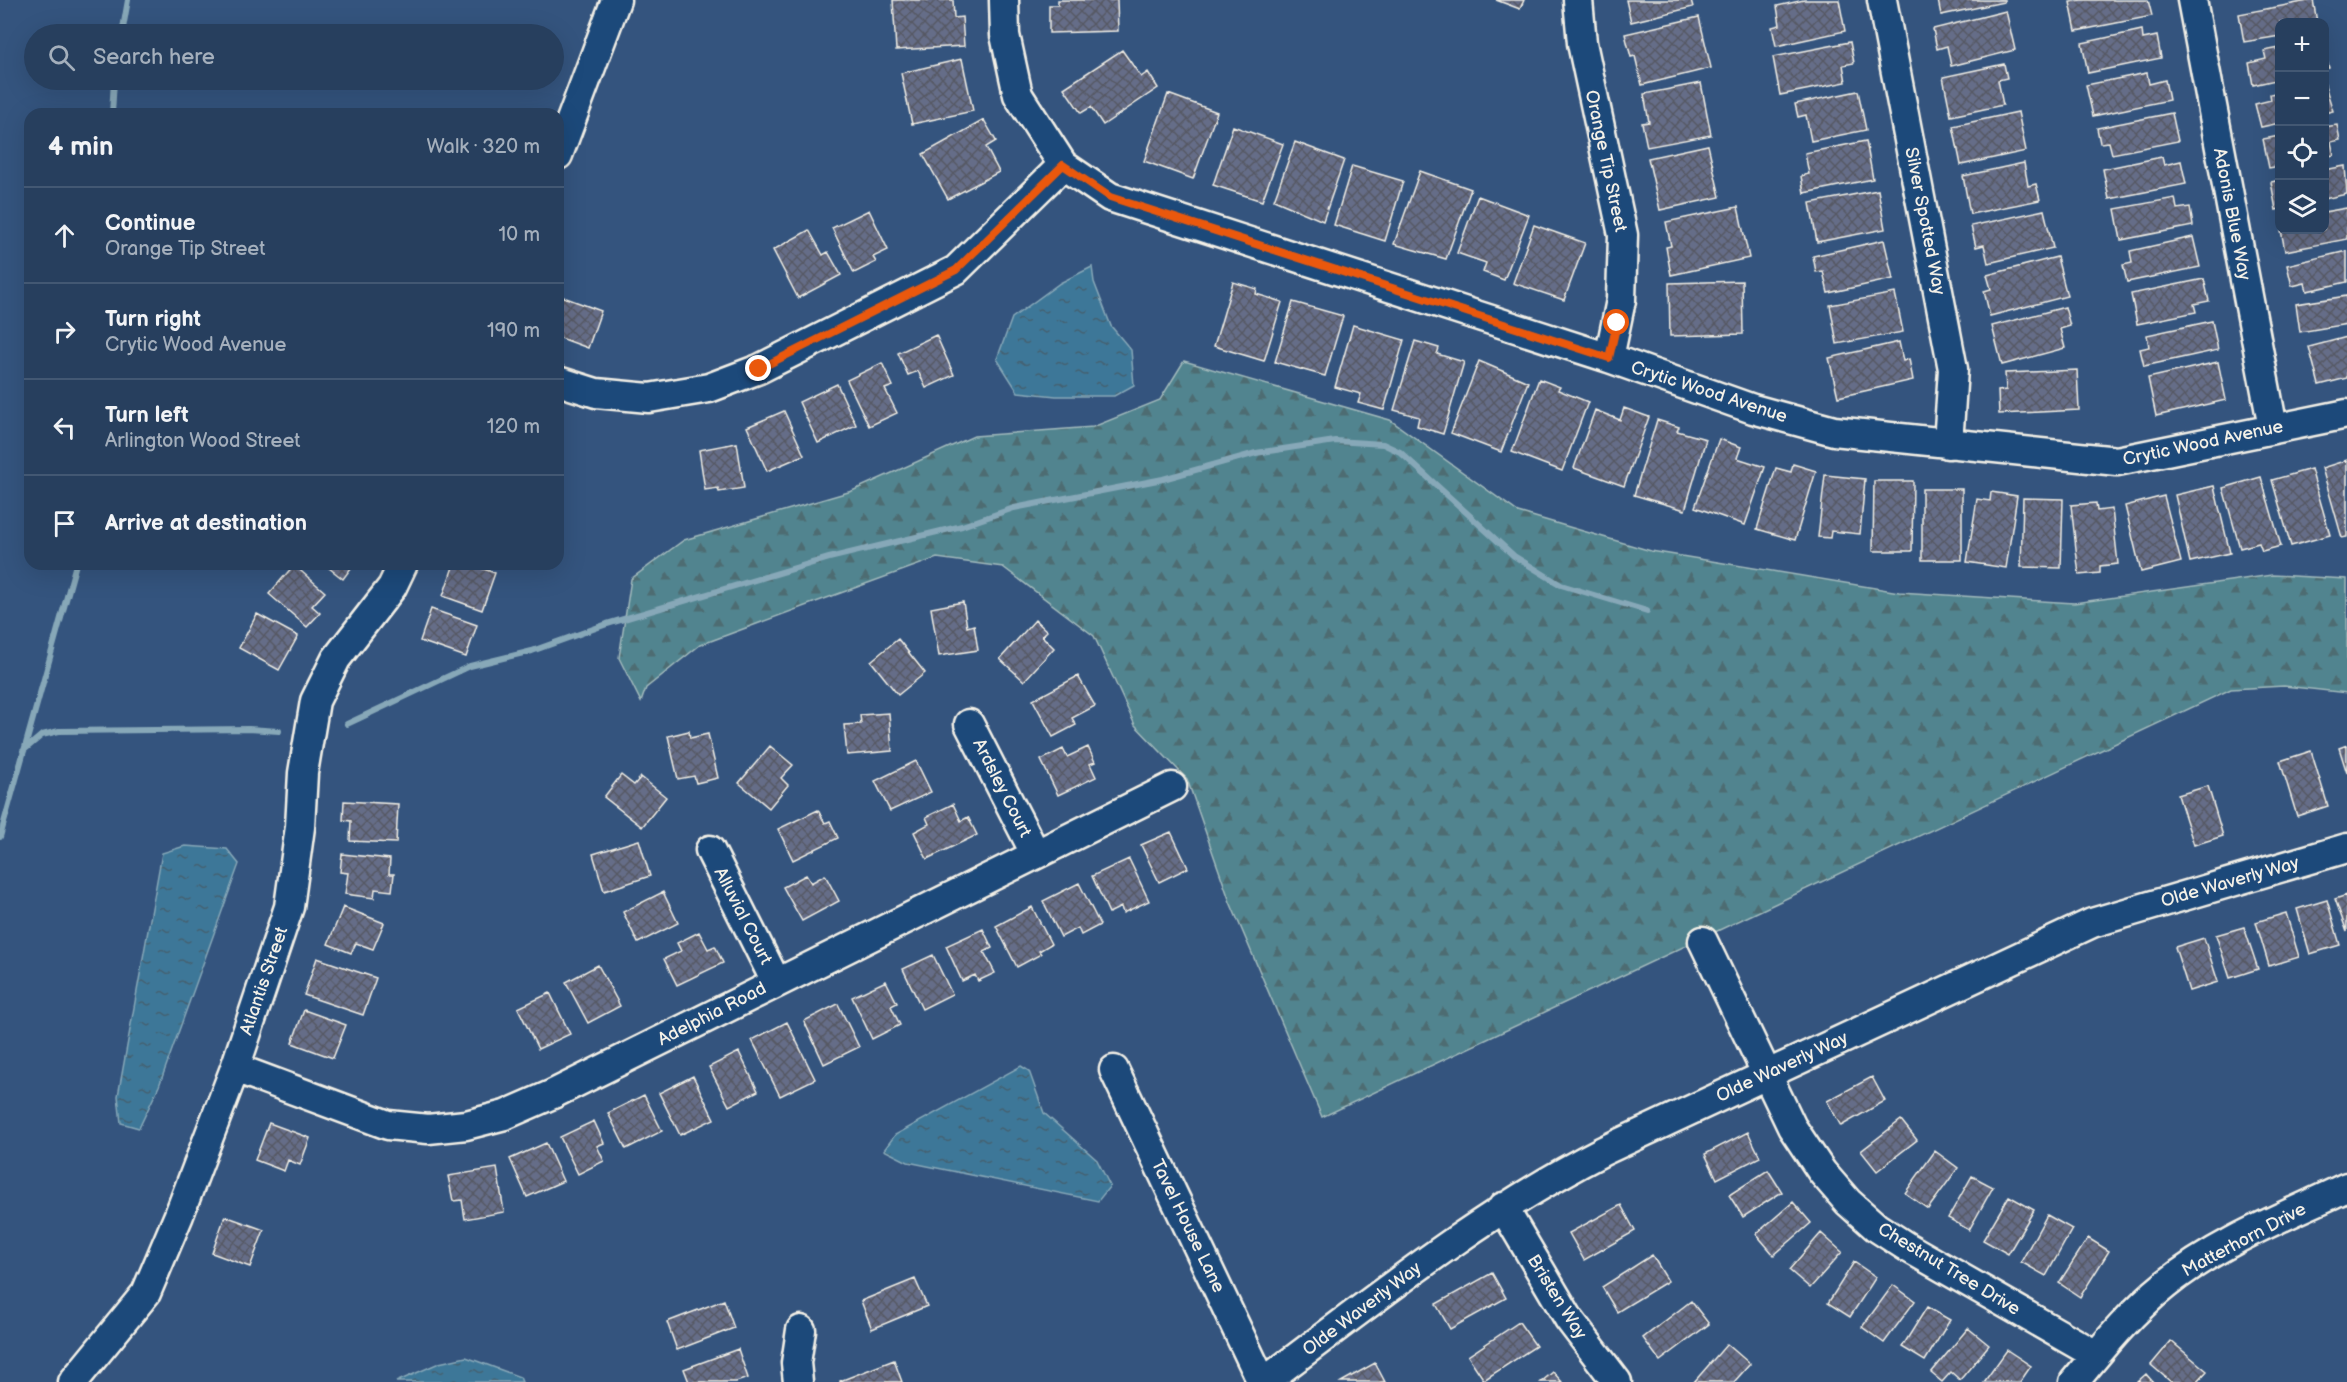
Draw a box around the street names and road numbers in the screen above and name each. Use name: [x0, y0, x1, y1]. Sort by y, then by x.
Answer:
street label: Orange Tip Street: [1581, 88, 1631, 234]
street label: Silver Spotted Way: [1900, 145, 1950, 297]
street label: Adonis Blue Way: [2209, 146, 2255, 283]
street label: Crytic Wood Avenue: [1628, 357, 1790, 427]
street label: Crytic Wood Avenue: [2121, 416, 2285, 470]
street label: Ardsley Court: [968, 735, 1036, 841]
street label: Olde Waverly Way: [2158, 852, 2302, 912]
street label: Alluvial Court: [710, 864, 777, 968]
street label: Atlantis Street: [236, 924, 293, 1038]
street label: Adelphia Road: [654, 978, 770, 1050]
street label: Olde Waverly Way: [1713, 1027, 1852, 1107]
street label: Tavel House Lane: [1147, 1156, 1229, 1296]
street label: Matterhorn Drive: [2178, 1198, 2310, 1282]
street label: Chestnut Tree Drive: [1874, 1218, 2024, 1320]
street label: Bristen Way: [1523, 1251, 1592, 1344]
street label: Olde Waverly Way: [1299, 1257, 1426, 1360]

